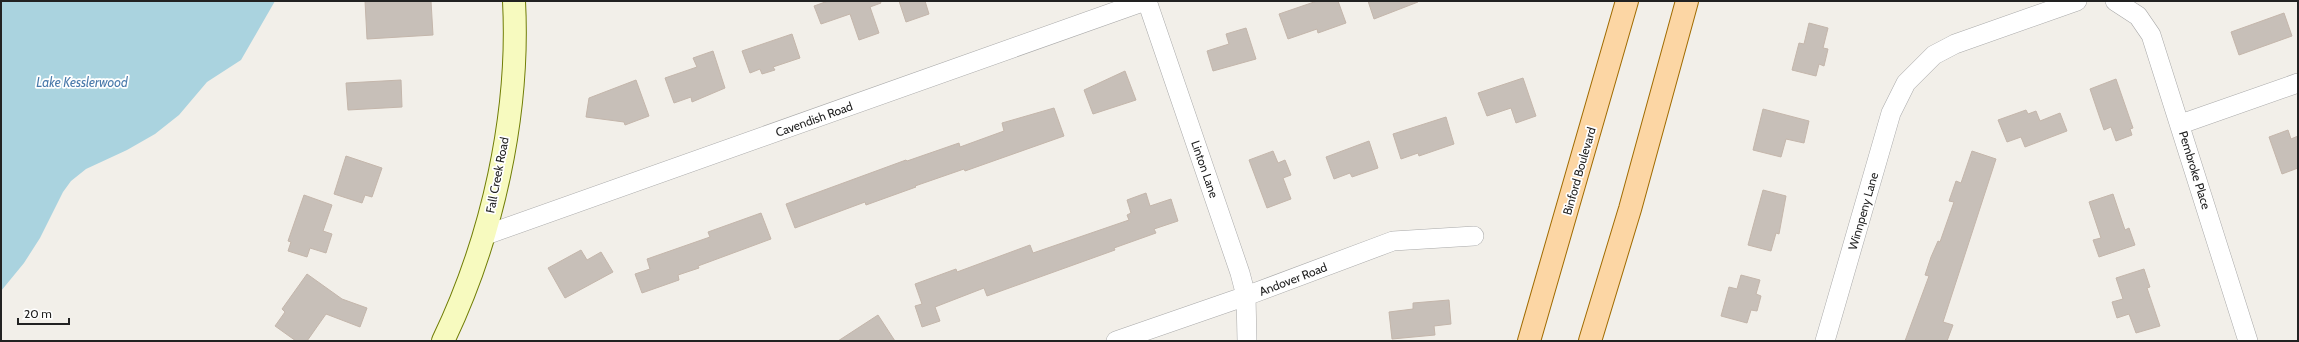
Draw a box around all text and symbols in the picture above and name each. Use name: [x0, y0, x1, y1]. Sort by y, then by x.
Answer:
water label: Lake Kesslerwood: [36, 74, 128, 90]
street label: Cavendish Road: [773, 98, 855, 140]
street label: Binford Boulevard: [1559, 125, 1599, 217]
street label: Pembroke Place: [2176, 129, 2214, 211]
street label: Fall Creek Road: [482, 136, 512, 214]
street label: Linton Lane: [1188, 138, 1222, 200]
street label: Winnpeny Lane: [1845, 170, 1881, 252]
street label: Andover Road: [1257, 259, 1329, 299]
scale bar: [18, 300, 69, 326]
text: 20 m: [24, 306, 52, 321]

